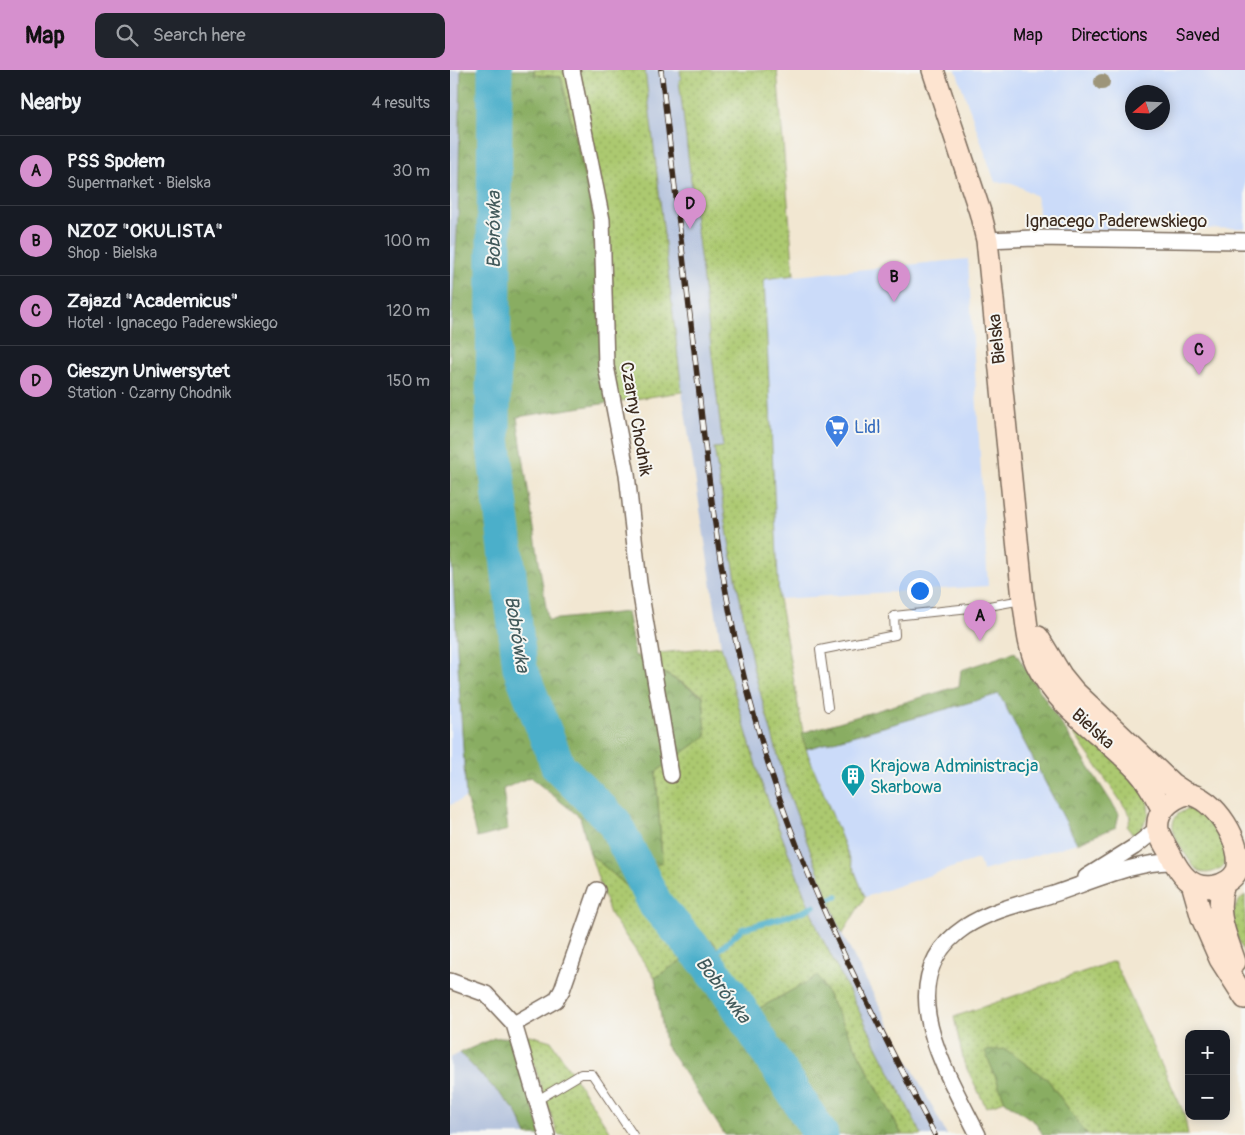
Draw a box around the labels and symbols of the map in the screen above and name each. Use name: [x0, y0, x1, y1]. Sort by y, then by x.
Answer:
north arrow: [1125, 85, 1170, 130]
pin: D: [674, 188, 706, 229]
water label: Bobrówka: [482, 190, 506, 269]
street label: Ignacego Paderewskiego: [1025, 210, 1207, 233]
pin: B: [878, 261, 910, 302]
street label: Bielska: [983, 313, 1011, 365]
pin: C: [1183, 334, 1215, 375]
street label: Czarny Chodnik: [615, 360, 657, 478]
supermarket icon: Lidl: [824, 414, 850, 448]
place label: Lidl: [854, 416, 880, 439]
your location: [907, 578, 933, 604]
water label: Bobrówka: [499, 594, 535, 675]
pin: A: [964, 600, 996, 641]
street label: Bielska: [1067, 704, 1119, 754]
place label: Krajowa Administracja Skarbowa: [870, 755, 1038, 799]
building icon: Krajowa Administracja Skarbowa: [840, 763, 866, 797]
water label: Bobrówka: [690, 952, 756, 1029]

